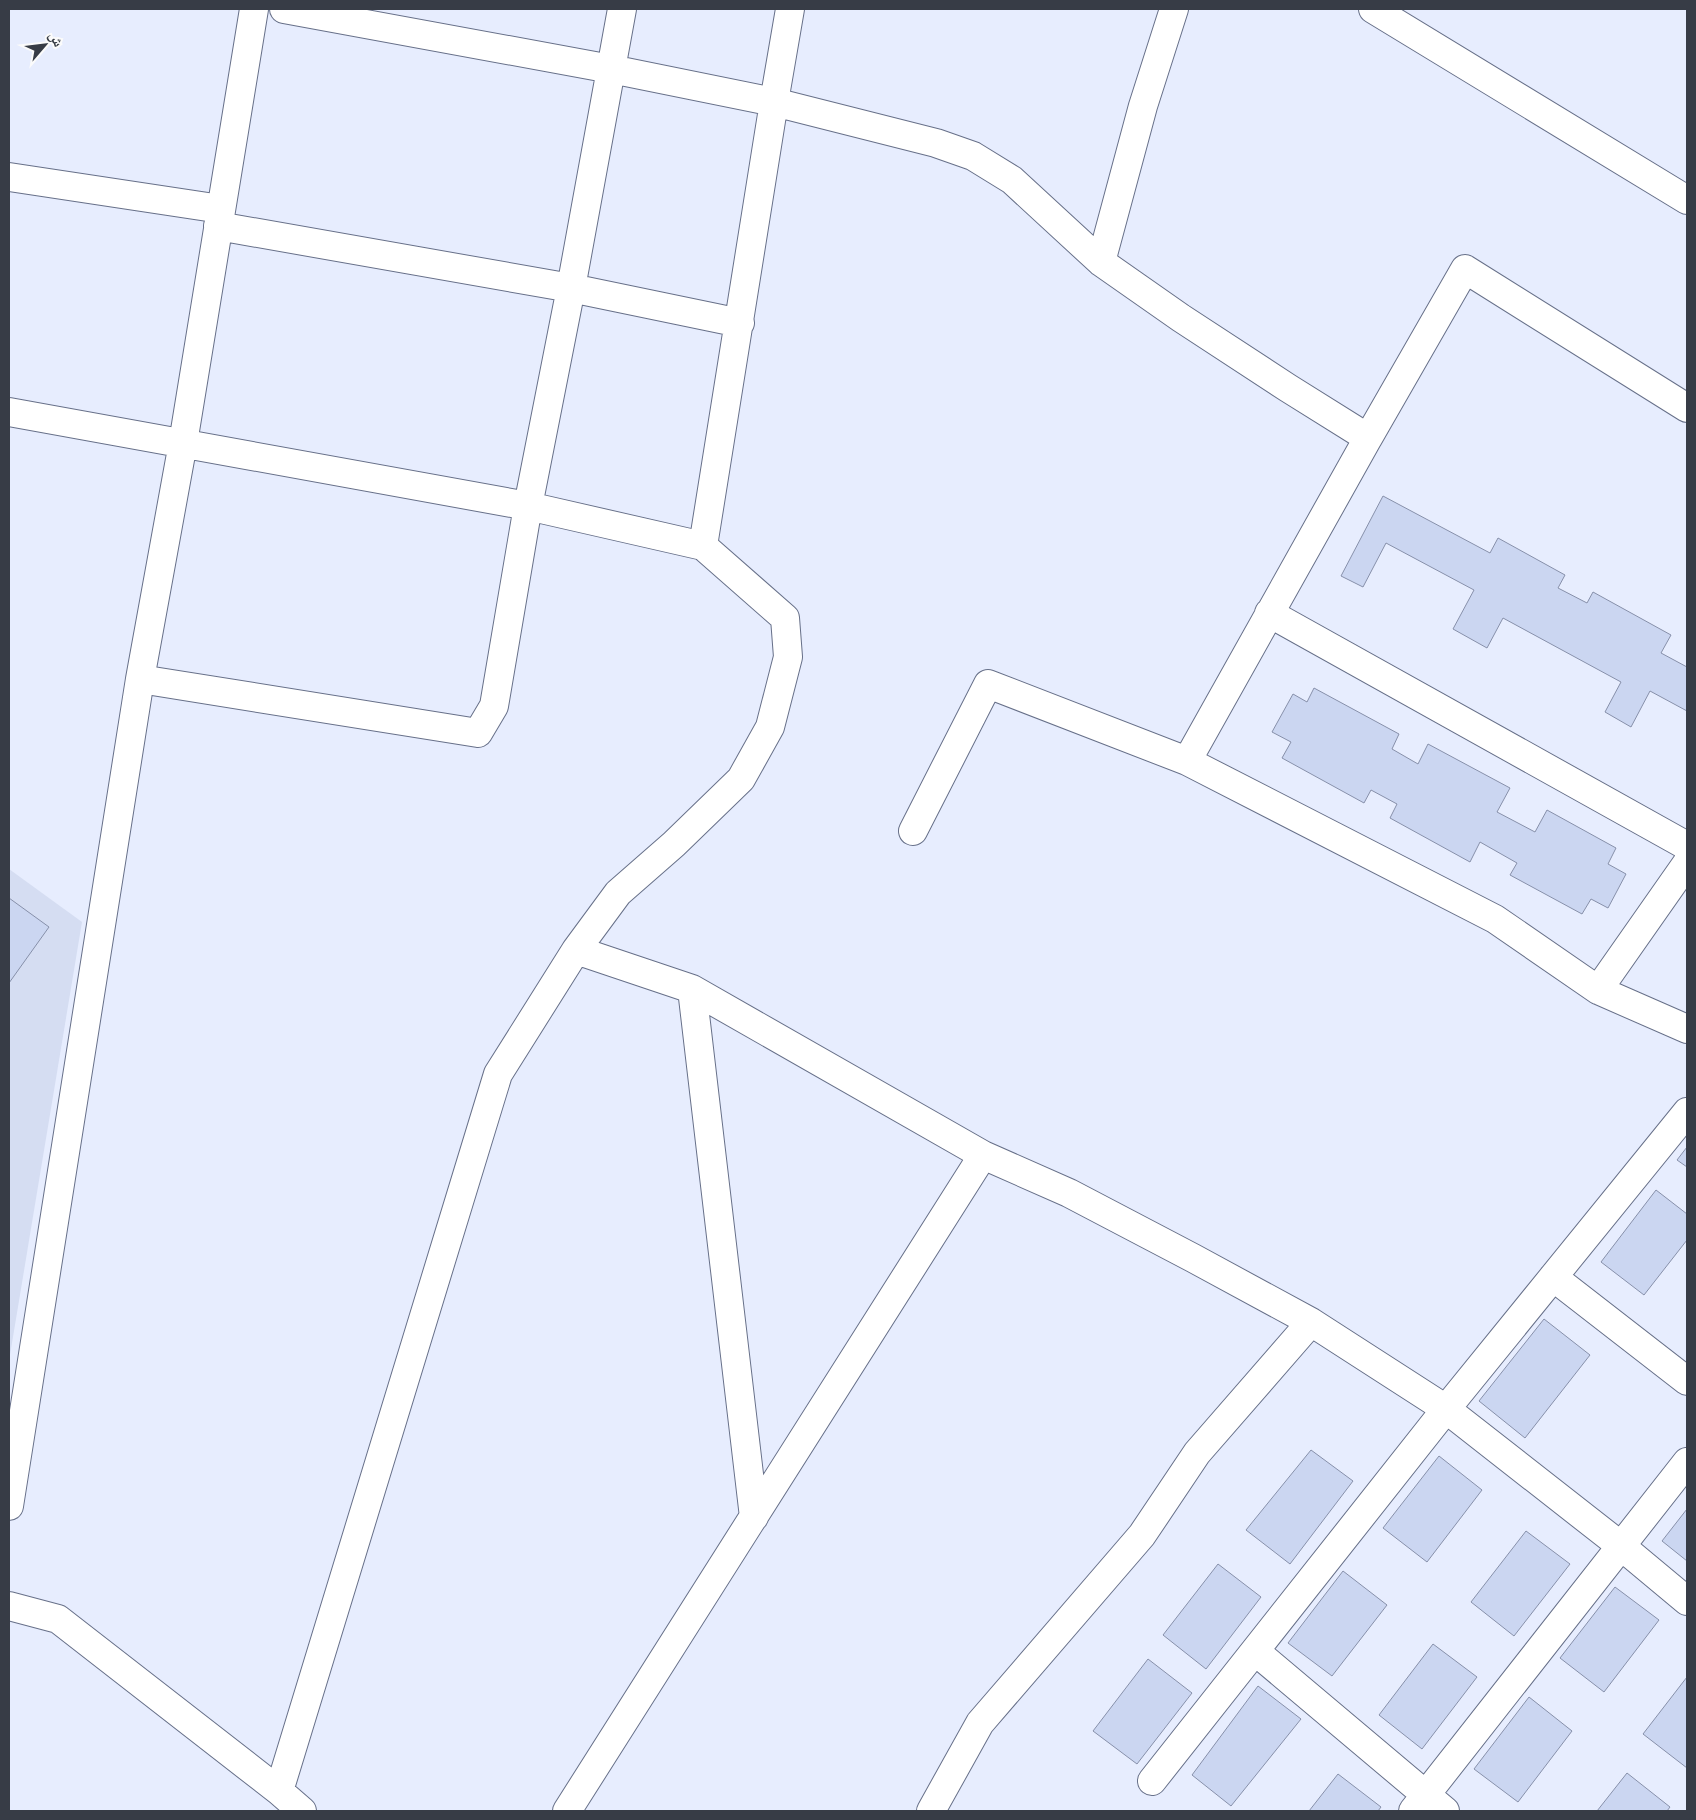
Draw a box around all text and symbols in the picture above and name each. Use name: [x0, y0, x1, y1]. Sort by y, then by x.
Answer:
north arrow: [20, 20, 70, 70]
text: ش: [45, 29, 67, 50]

